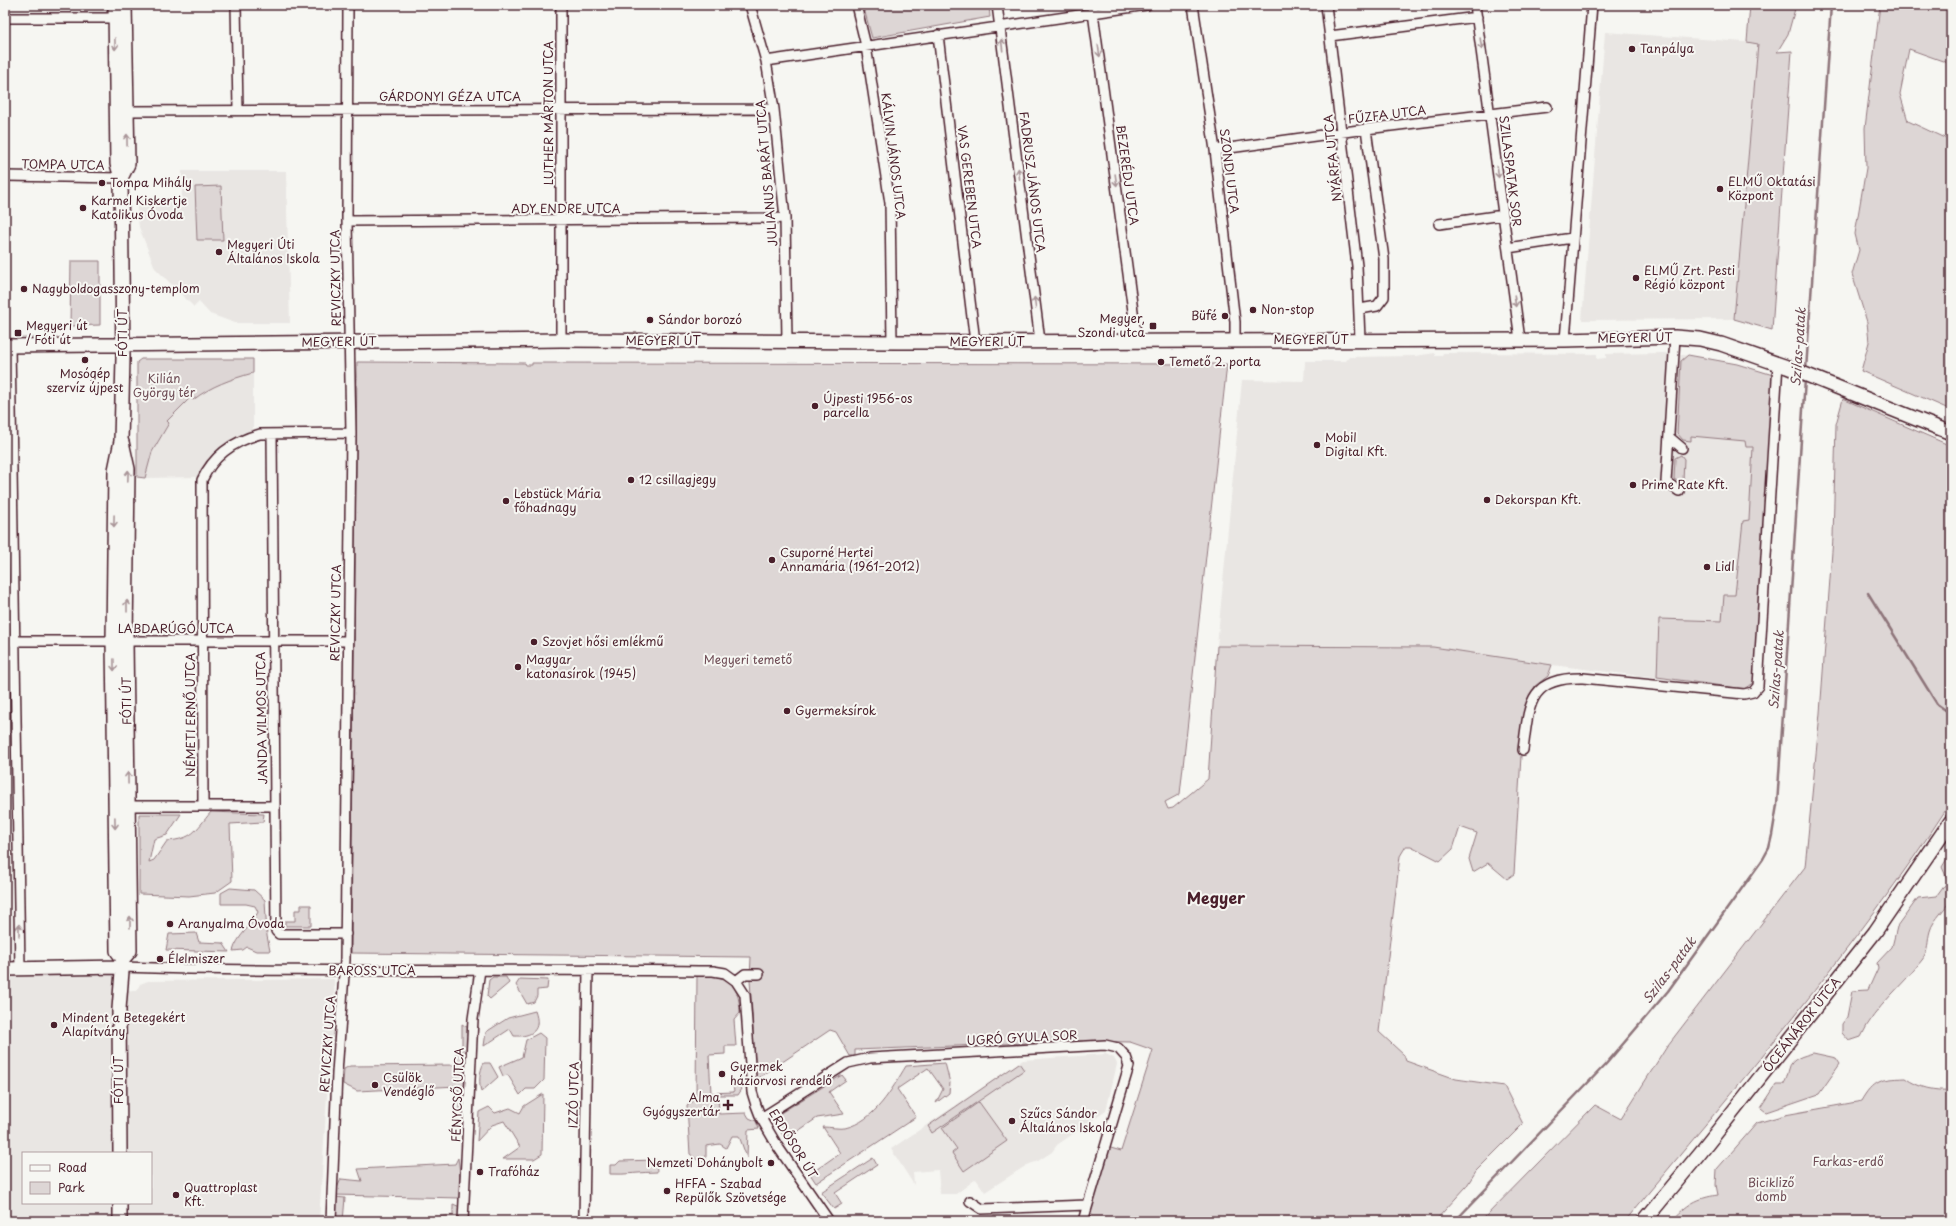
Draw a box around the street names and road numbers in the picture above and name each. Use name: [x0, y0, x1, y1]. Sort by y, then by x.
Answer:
street label: LUTHER MÁRTON UTCA: [539, 41, 557, 185]
street label: GÁRDONYI GÉZA UTCA: [379, 87, 521, 105]
street label: KÁLVIN JÁNOS UTCA: [877, 92, 911, 220]
street label: JULIANUS BARÁT UTCA: [751, 99, 781, 247]
street label: FŰZFA UTCA: [1347, 100, 1427, 128]
street label: FADRUSZ JÁNOS UTCA: [1015, 110, 1051, 253]
street label: NYÁRFA UTCA: [1318, 114, 1346, 203]
street label: SZILASPATAK SOR: [1495, 114, 1527, 227]
street label: BEZERÉDJ UTCA: [1112, 123, 1144, 226]
street label: VAS GEREBEN UTCA: [954, 124, 986, 250]
street label: SZONDI UTCA: [1216, 127, 1244, 215]
street label: TOMPA UTCA: [21, 154, 105, 174]
street label: ADY ENDRE UTCA: [511, 199, 621, 217]
street label: REVICZKY UTCA: [325, 229, 345, 327]
street label: FÓTI ÚT: [113, 308, 131, 357]
street label: MEGYERI ÚT: [1597, 327, 1674, 347]
street label: MEGYERI ÚT: [1273, 330, 1349, 348]
street label: MEGYERI ÚT: [301, 331, 378, 351]
street label: MEGYERI ÚT: [625, 331, 701, 349]
street label: MEGYERI ÚT: [949, 332, 1025, 350]
street label: REVICZKY UTCA: [325, 564, 345, 662]
street label: LABDARÚGÓ UTCA: [118, 619, 234, 637]
street label: JANDA VILMOS UTCA: [251, 652, 271, 785]
street label: NÉMETI ERNŐ UTCA: [181, 653, 199, 777]
street label: FÓTI ÚT: [117, 676, 135, 725]
street label: BAROSS UTCA: [328, 961, 416, 979]
street label: ÓCEÁNÁROK UTCA: [1758, 973, 1844, 1076]
street label: REVICZKY UTCA: [315, 995, 339, 1093]
street label: UGRÓ GYULA SOR: [966, 1025, 1078, 1049]
street label: FÉNYCSŐ UTCA: [446, 1047, 468, 1143]
street label: FÓTI ÚT: [109, 1055, 127, 1104]
street label: IZZÓ UTCA: [563, 1061, 583, 1129]
street label: ERDŐSOR ÚT: [765, 1105, 823, 1183]

